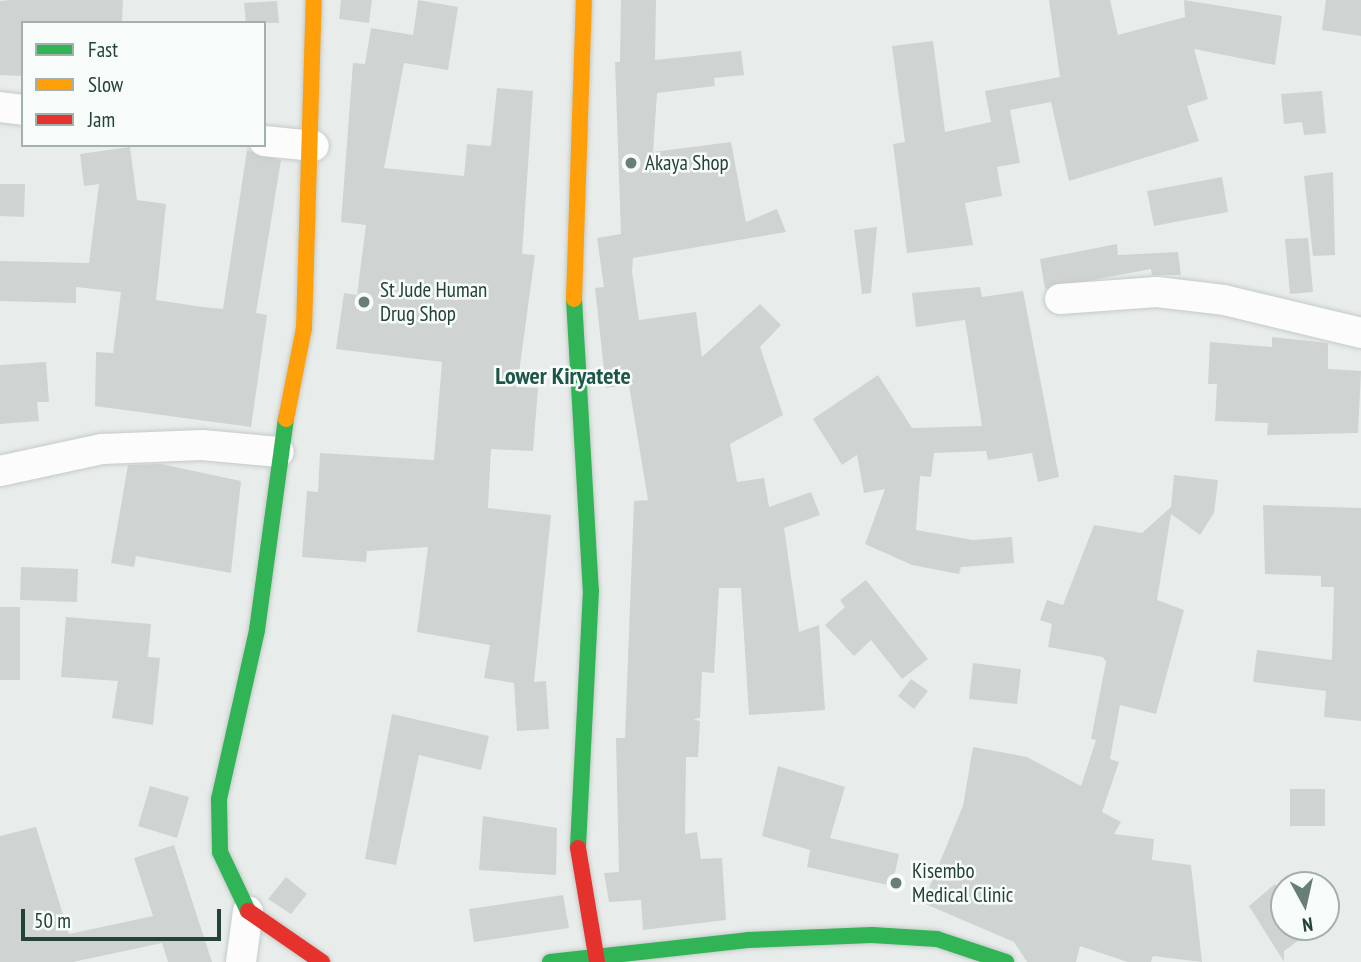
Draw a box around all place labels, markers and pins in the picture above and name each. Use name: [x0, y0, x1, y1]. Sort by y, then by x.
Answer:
place label: Akaya Shop: [645, 150, 729, 176]
marker: Akaya Shop: [623, 155, 639, 171]
place label: St Jude Human Drug Shop: [380, 277, 487, 327]
marker: St Jude Human Drug Shop: [354, 292, 374, 312]
place label: Kisembo Medical Clinic: [912, 858, 1013, 908]
marker: Kisembo Medical Clinic: [886, 873, 906, 893]

